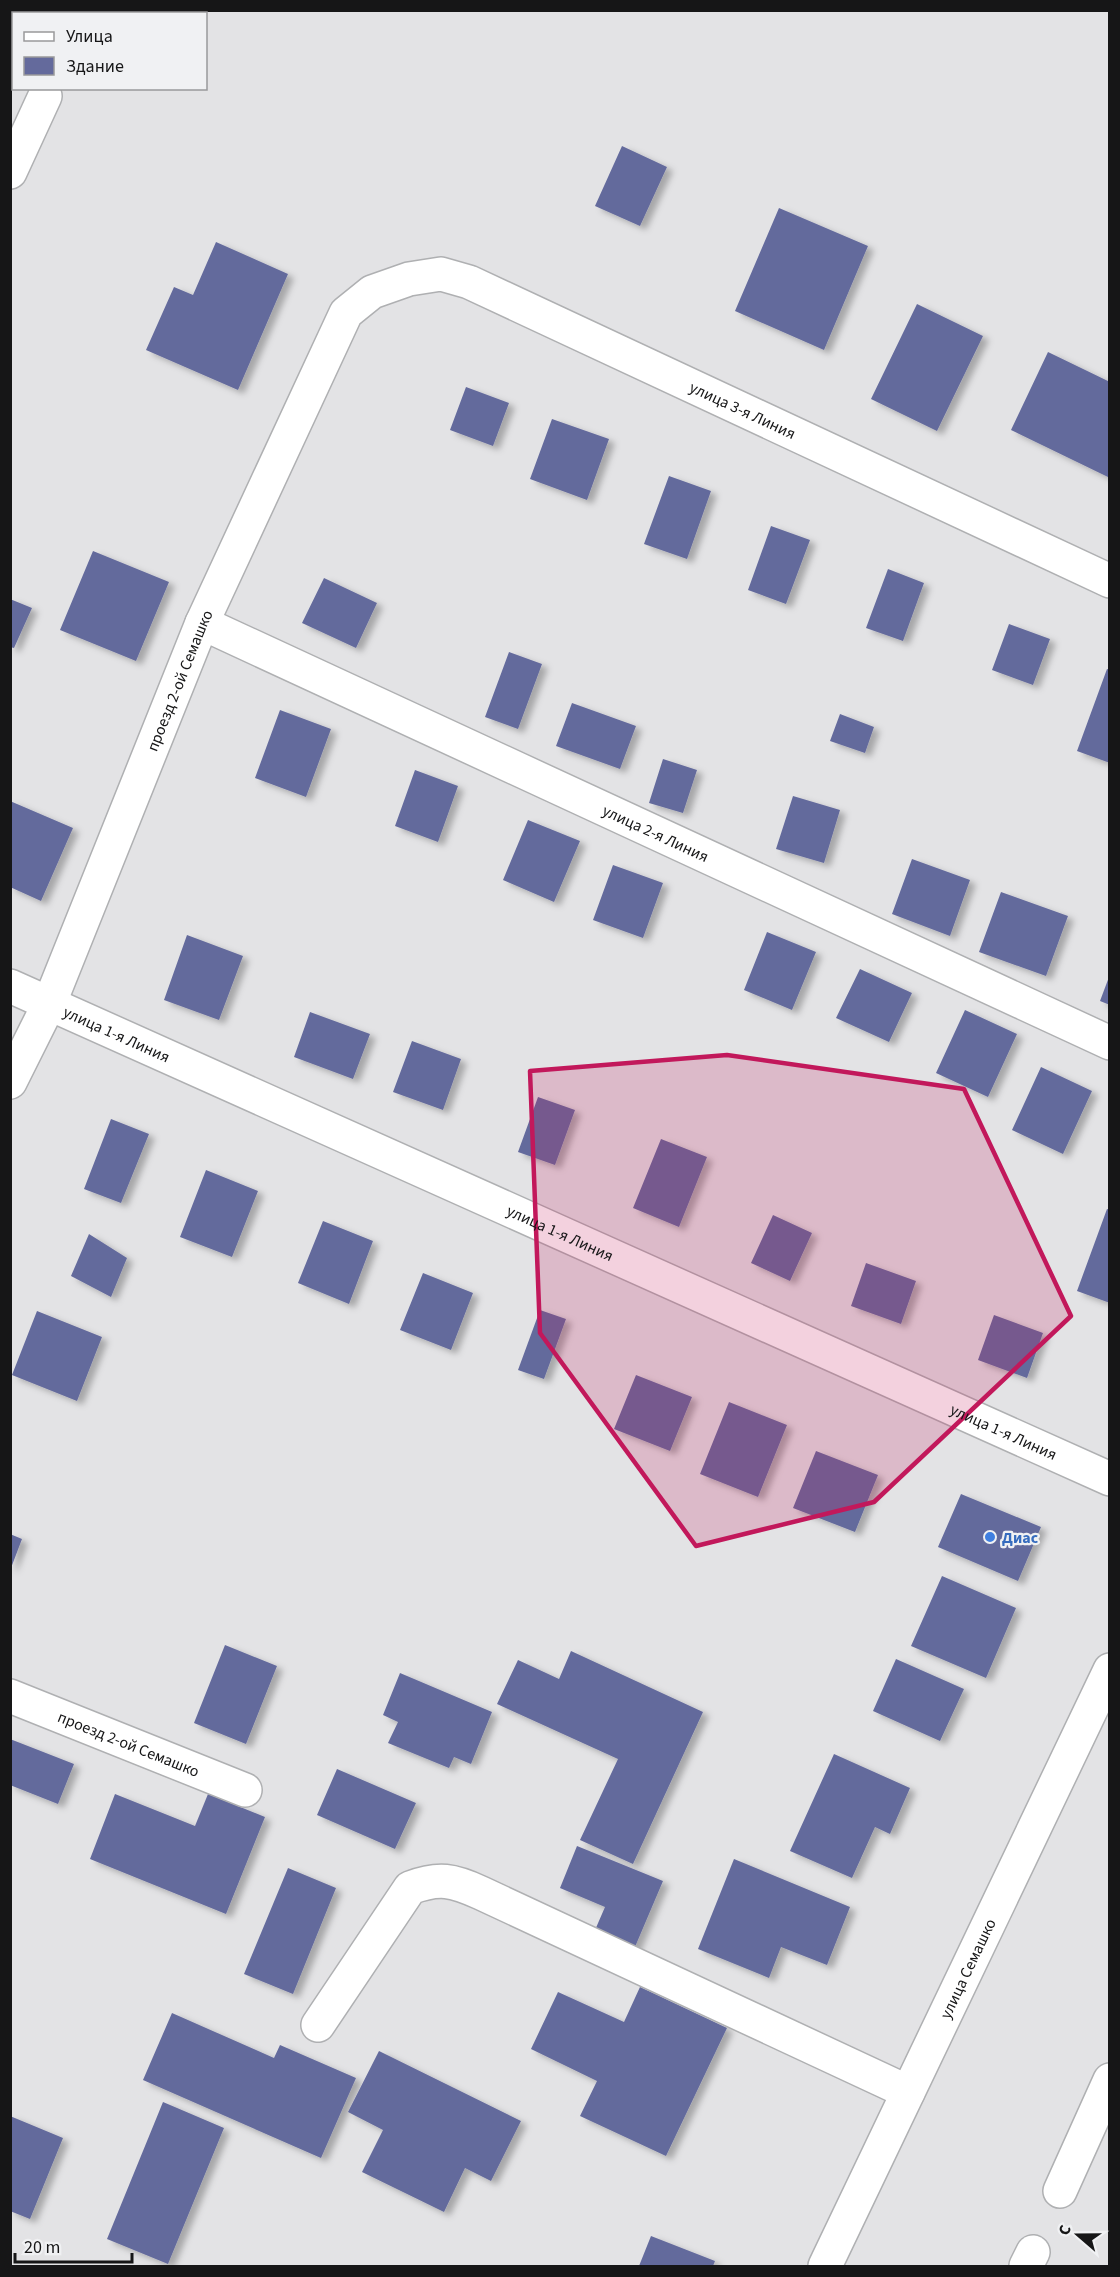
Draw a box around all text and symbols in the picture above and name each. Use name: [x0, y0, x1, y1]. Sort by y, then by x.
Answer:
legend: [12, 12, 207, 90]
text: Улица: [66, 24, 113, 49]
text: Здание: [66, 54, 124, 79]
street label: улица 3-я Линия: [686, 376, 799, 445]
street label: проезд 2-ой Семашко: [142, 606, 219, 755]
street label: улица 2-я Линия: [599, 800, 712, 868]
street label: улица 1-я Линия: [59, 1001, 173, 1068]
street label: улица 1-я Линия: [503, 1200, 617, 1267]
street label: улица 1-я Линия: [946, 1399, 1060, 1466]
place label: Диас: [1002, 1527, 1039, 1549]
marker: Диас: [983, 1530, 997, 1544]
street label: проезд 2-ой Семашко: [54, 1706, 203, 1783]
street label: улица Семашко: [935, 1915, 1002, 2023]
north arrow: [1048, 2205, 1108, 2265]
text: С: [1053, 2222, 1077, 2238]
scale bar: [15, 2226, 132, 2264]
text: 20 m: [24, 2235, 60, 2260]

